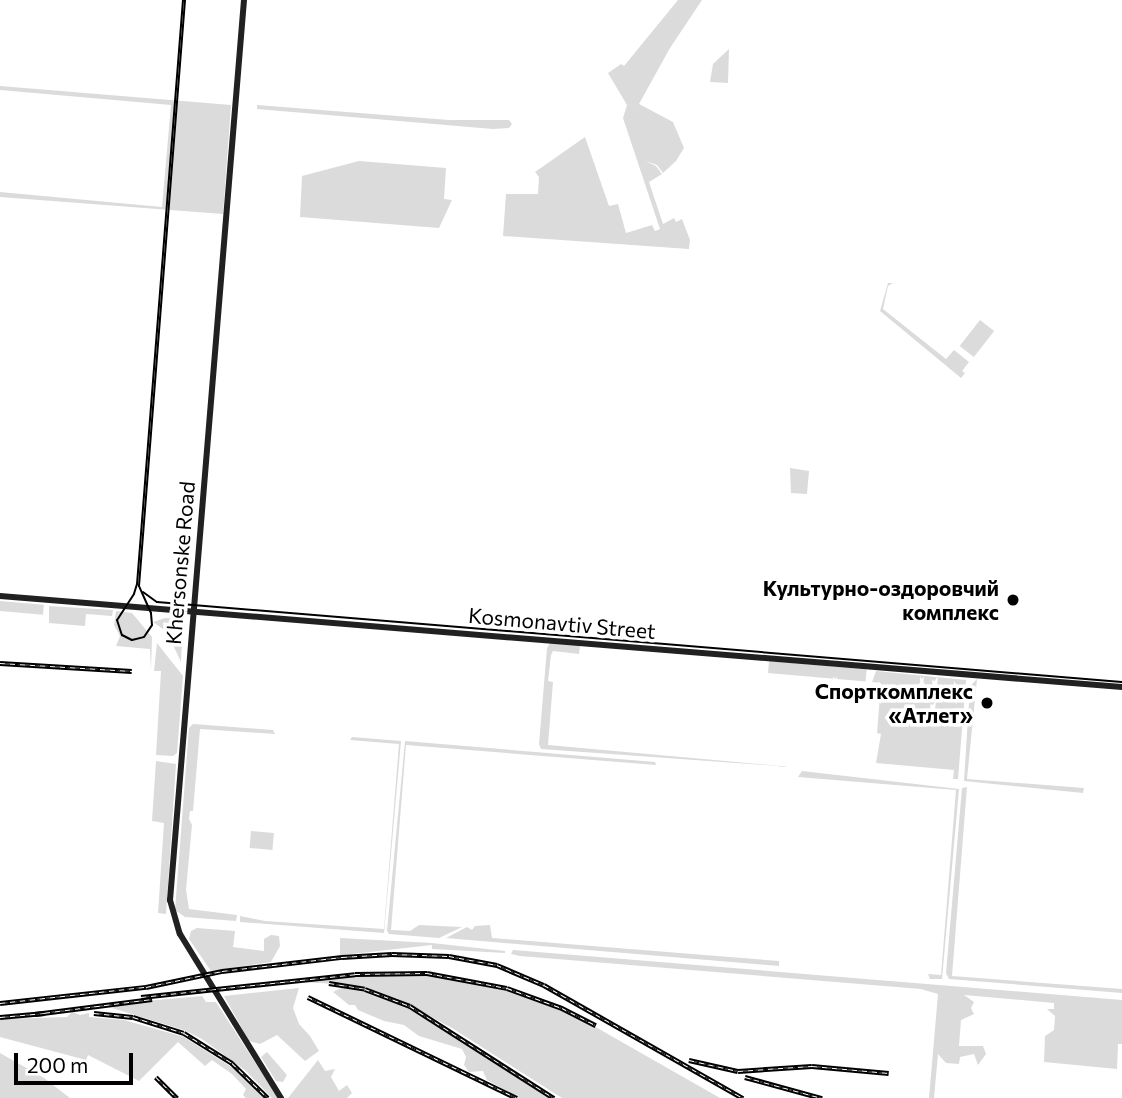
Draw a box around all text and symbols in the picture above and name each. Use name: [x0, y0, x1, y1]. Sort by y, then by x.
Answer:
street label: Khersonske Road: [160, 480, 200, 646]
place label: Культурно-оздоровчий комплекс: [763, 575, 999, 625]
marker: Культурно-оздоровчий комплекс: [1005, 592, 1021, 608]
street label: Kosmonavtiv Street: [467, 602, 657, 644]
place label: Спорткомплекс «Атлет»: [815, 678, 973, 728]
marker: Спорткомплекс «Атлет»: [979, 695, 995, 711]
scale bar: [18, 1038, 136, 1082]
text: 200 m: [27, 1052, 88, 1077]

